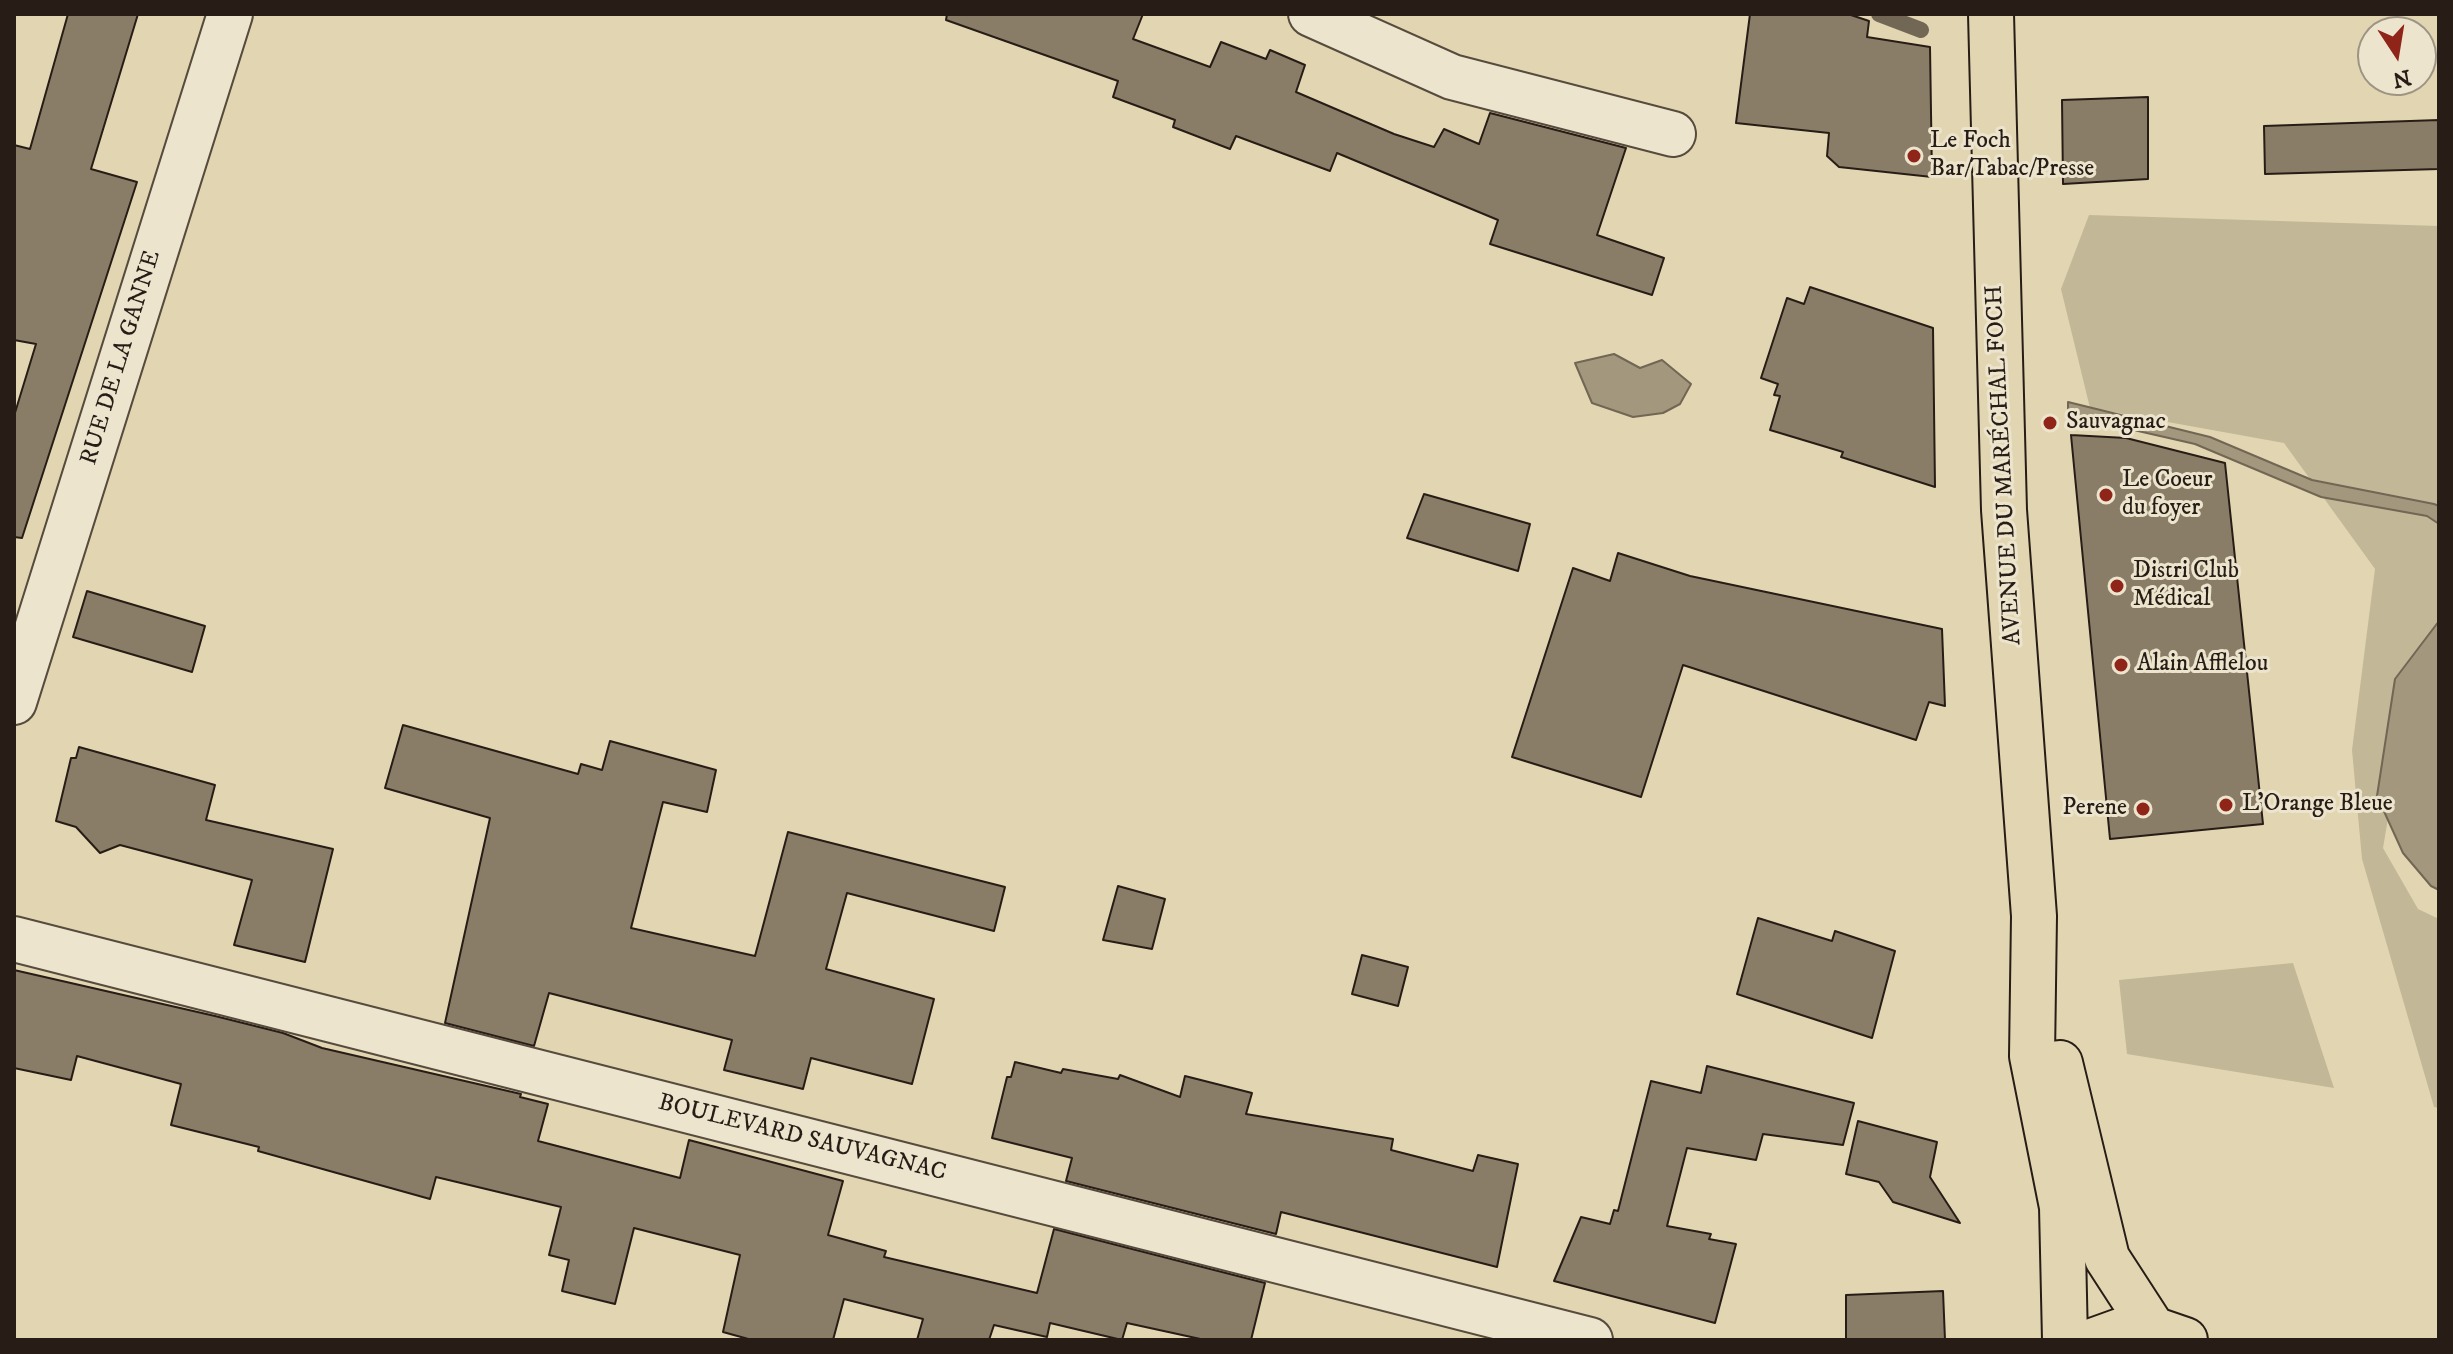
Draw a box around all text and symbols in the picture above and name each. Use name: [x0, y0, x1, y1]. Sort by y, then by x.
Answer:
north arrow: [2357, 16, 2437, 96]
text: N: [2390, 63, 2413, 93]
place label: Le Foch Bar/Tabac/Presse: [1930, 128, 2094, 184]
marker: Le Foch Bar/Tabac/Presse: [1905, 147, 1923, 165]
street label: RUE DE LA GANNE: [76, 247, 168, 469]
street label: AVENUE DU MARÉCHAL FOCH: [1981, 284, 2029, 646]
place label: Sauvagnac: [2066, 409, 2166, 437]
marker: Sauvagnac: [2041, 414, 2059, 432]
place label: Le Coeur du foyer: [2122, 467, 2212, 523]
marker: Le Coeur du foyer: [2097, 486, 2115, 504]
place label: Distri Club Médical: [2133, 558, 2239, 614]
marker: Distri Club Médical: [2108, 577, 2126, 595]
place label: Alain Afflelou: [2137, 651, 2268, 679]
marker: Alain Afflelou: [2112, 656, 2130, 674]
place label: L'Orange Bleue: [2242, 791, 2393, 819]
place label: Perene: [2062, 795, 2127, 823]
marker: L'Orange Bleue: [2217, 796, 2235, 814]
marker: Perene: [2134, 800, 2152, 818]
street label: BOULEVARD SAUVAGNAC: [655, 1089, 949, 1189]

